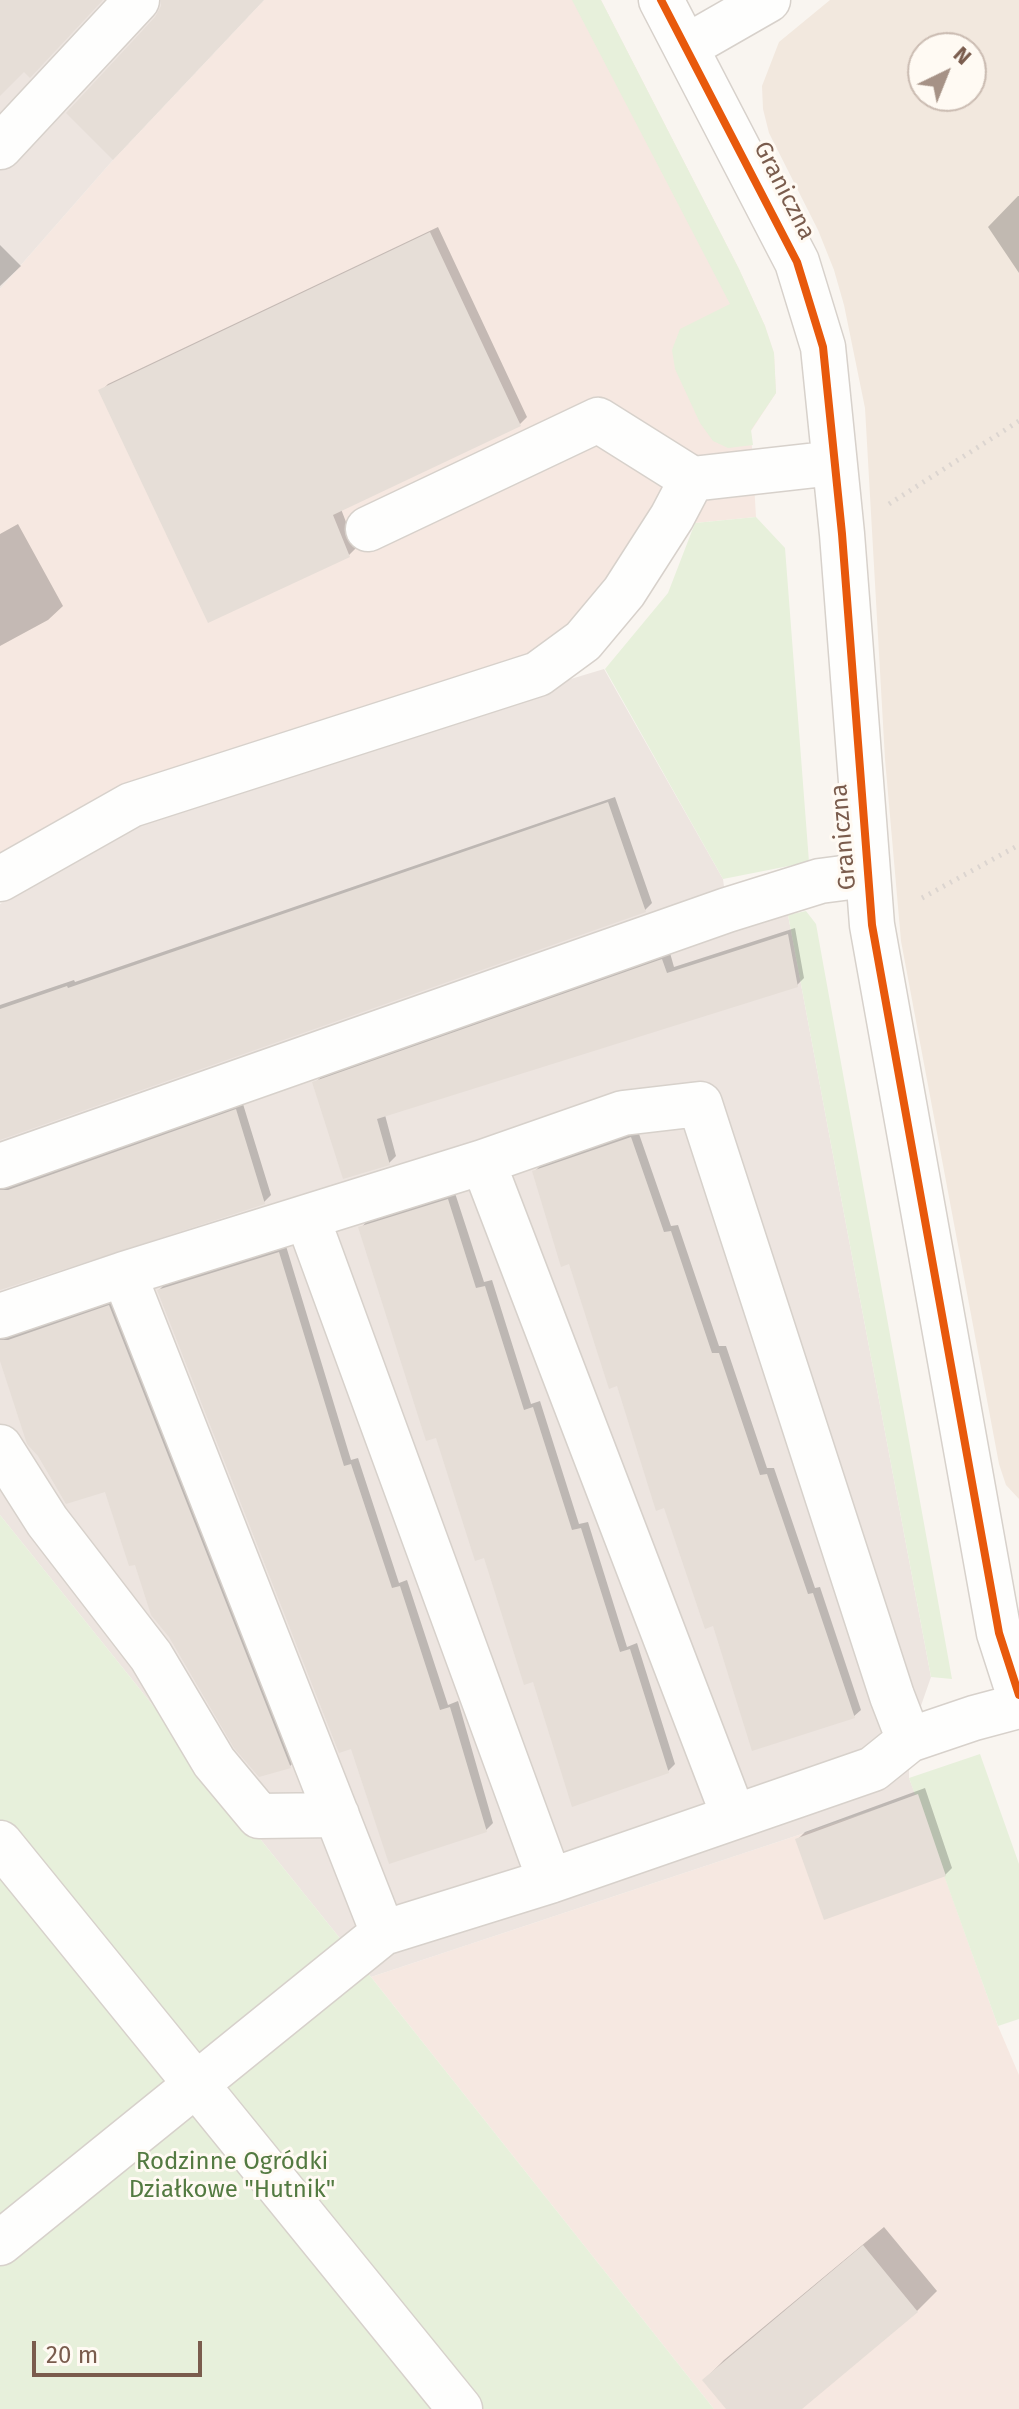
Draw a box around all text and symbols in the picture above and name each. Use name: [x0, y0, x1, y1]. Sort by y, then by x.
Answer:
north arrow: [907, 32, 987, 112]
text: N: [948, 41, 977, 70]
street label: Graniczna: [747, 137, 821, 245]
street label: Graniczna: [825, 783, 863, 891]
park label: Rodzinne Ogródki Działkowe "Hutnik": [129, 2148, 335, 2204]
scale bar: [36, 2325, 206, 2375]
text: 20 m: [46, 2341, 98, 2369]

